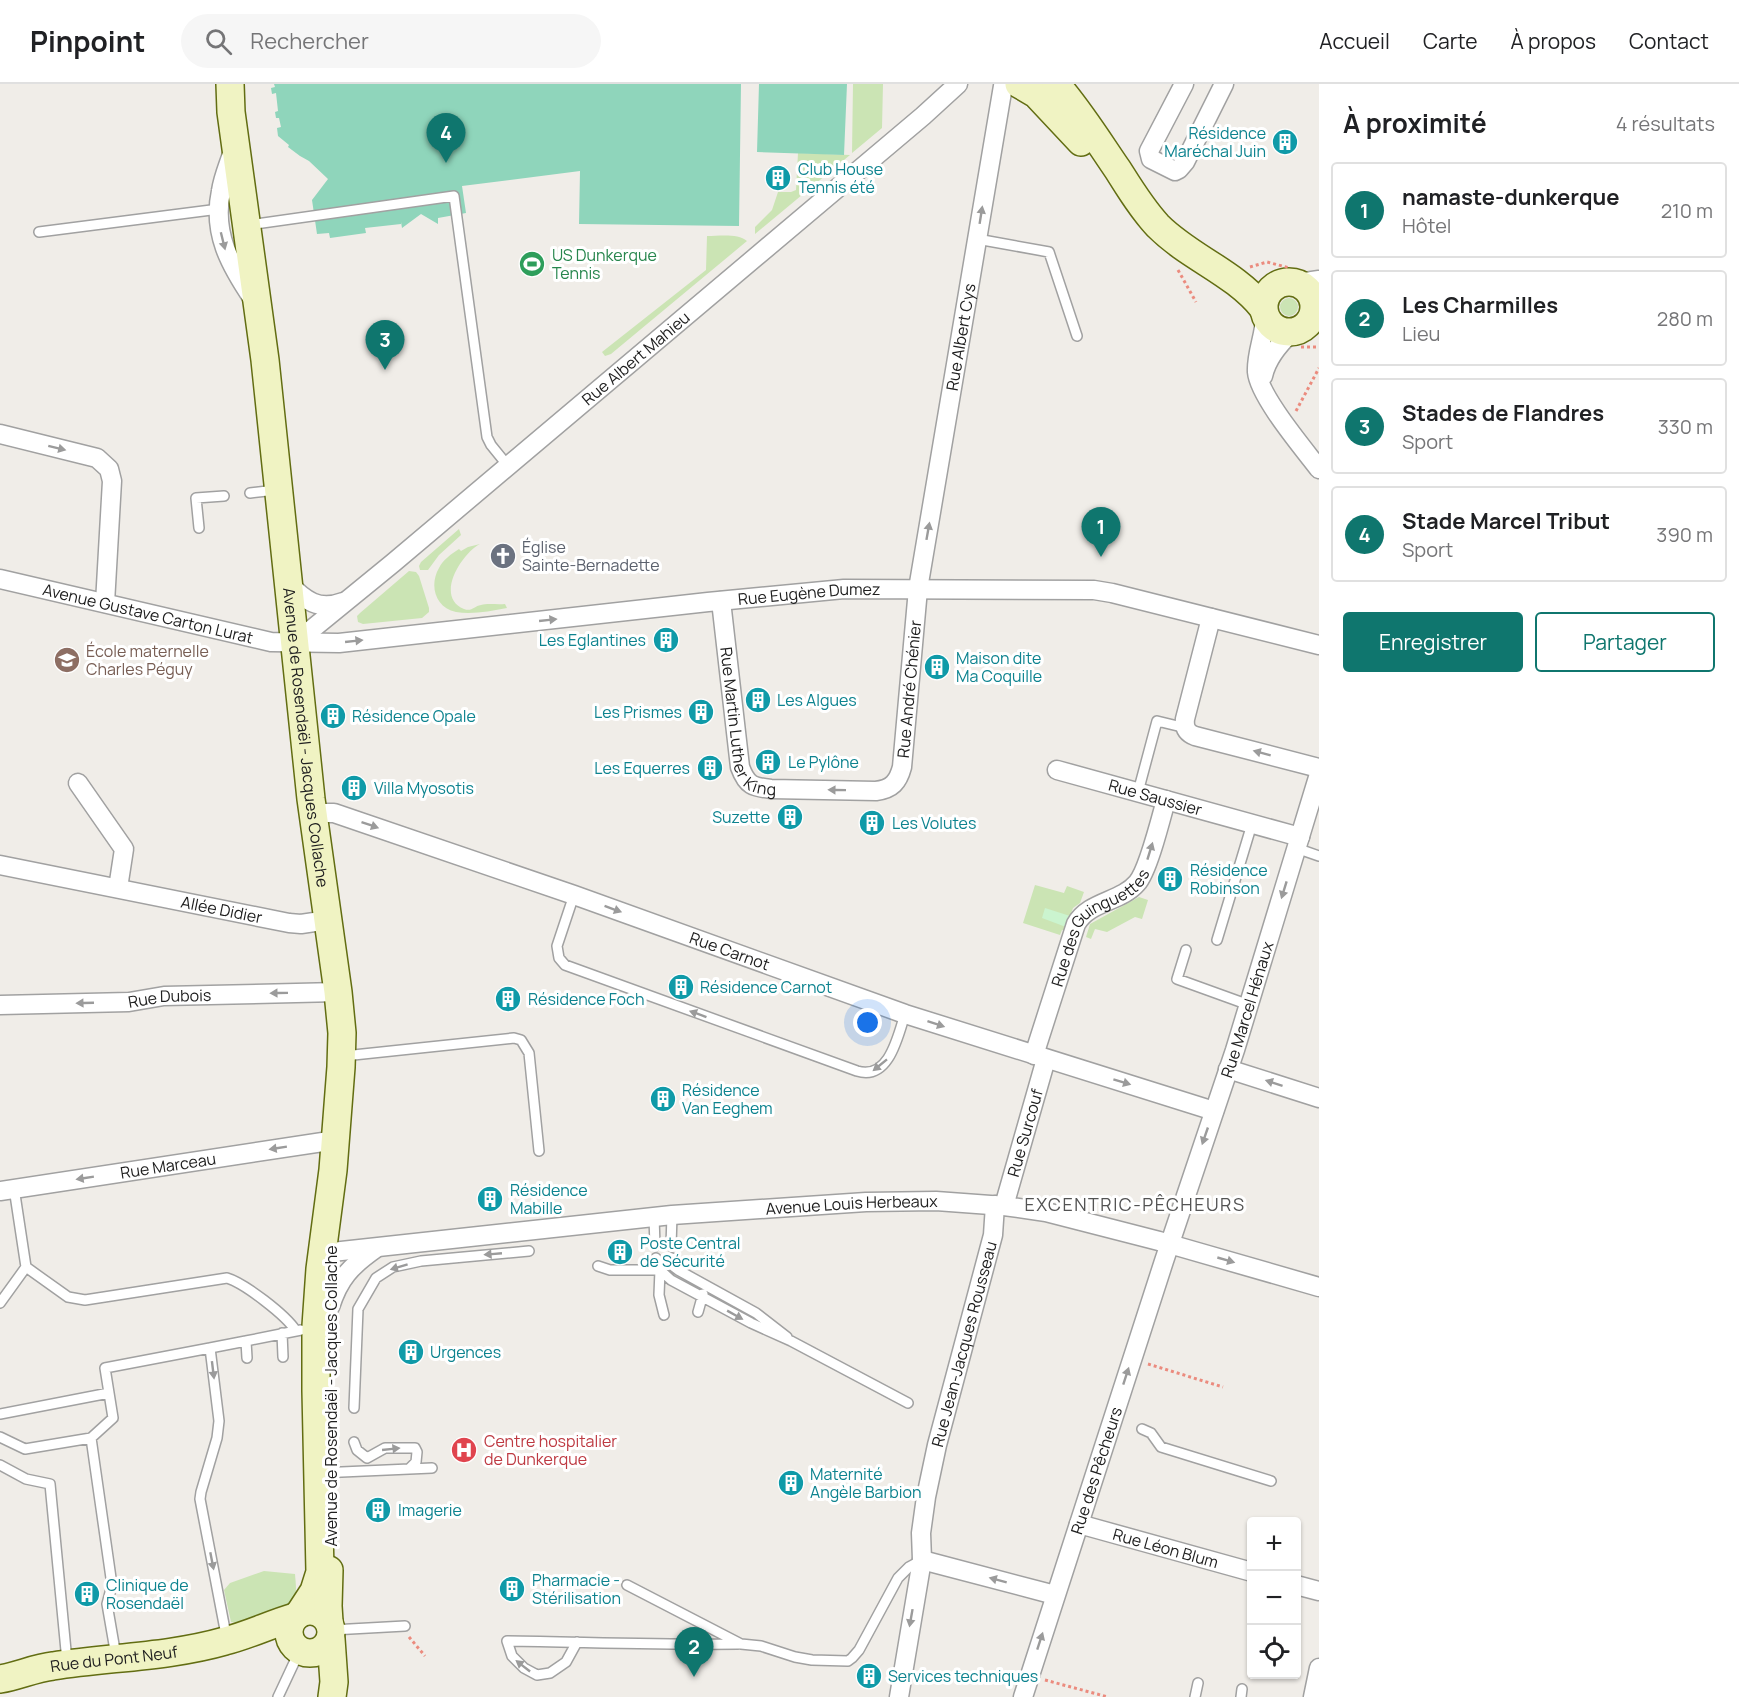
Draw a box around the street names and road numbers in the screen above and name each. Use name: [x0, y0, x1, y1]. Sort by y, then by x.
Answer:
street label: Rue Albert Cys: [941, 282, 980, 392]
street label: Rue Albert Mahieu: [577, 306, 694, 410]
street label: Avenue Gustave Carton Lurat: [41, 578, 255, 649]
street label: Rue Eugène Dumez: [737, 578, 880, 610]
street label: Avenue de Rosendaël - Jacques Collache: [278, 587, 334, 889]
street label: Rue André Chénier: [892, 619, 926, 759]
street label: Rue Martin Luther King: [715, 646, 776, 800]
street label: Rue Saussier: [1106, 774, 1205, 821]
street label: Rue des Guinguettes: [1046, 865, 1154, 989]
street label: Allée Didier: [179, 891, 264, 928]
street label: Rue Carnot: [687, 926, 773, 975]
street label: Rue Marcel Hénaux: [1215, 938, 1279, 1081]
street label: Rue Dubois: [126, 984, 211, 1013]
street label: Rue Surcouf: [1002, 1086, 1048, 1179]
street label: Rue Marceau: [119, 1147, 217, 1184]
street label: Avenue Louis Herbeaux: [765, 1190, 938, 1220]
street label: Rue Jean-Jacques Rousseau: [926, 1239, 1002, 1449]
street label: Avenue de Rosendaël - Jacques Collache: [320, 1245, 342, 1547]
street label: Rue des Pêcheurs: [1065, 1404, 1127, 1537]
street label: Rue Léon Blum: [1110, 1523, 1221, 1573]
street label: Rue du Pont Neuf: [49, 1640, 180, 1677]

